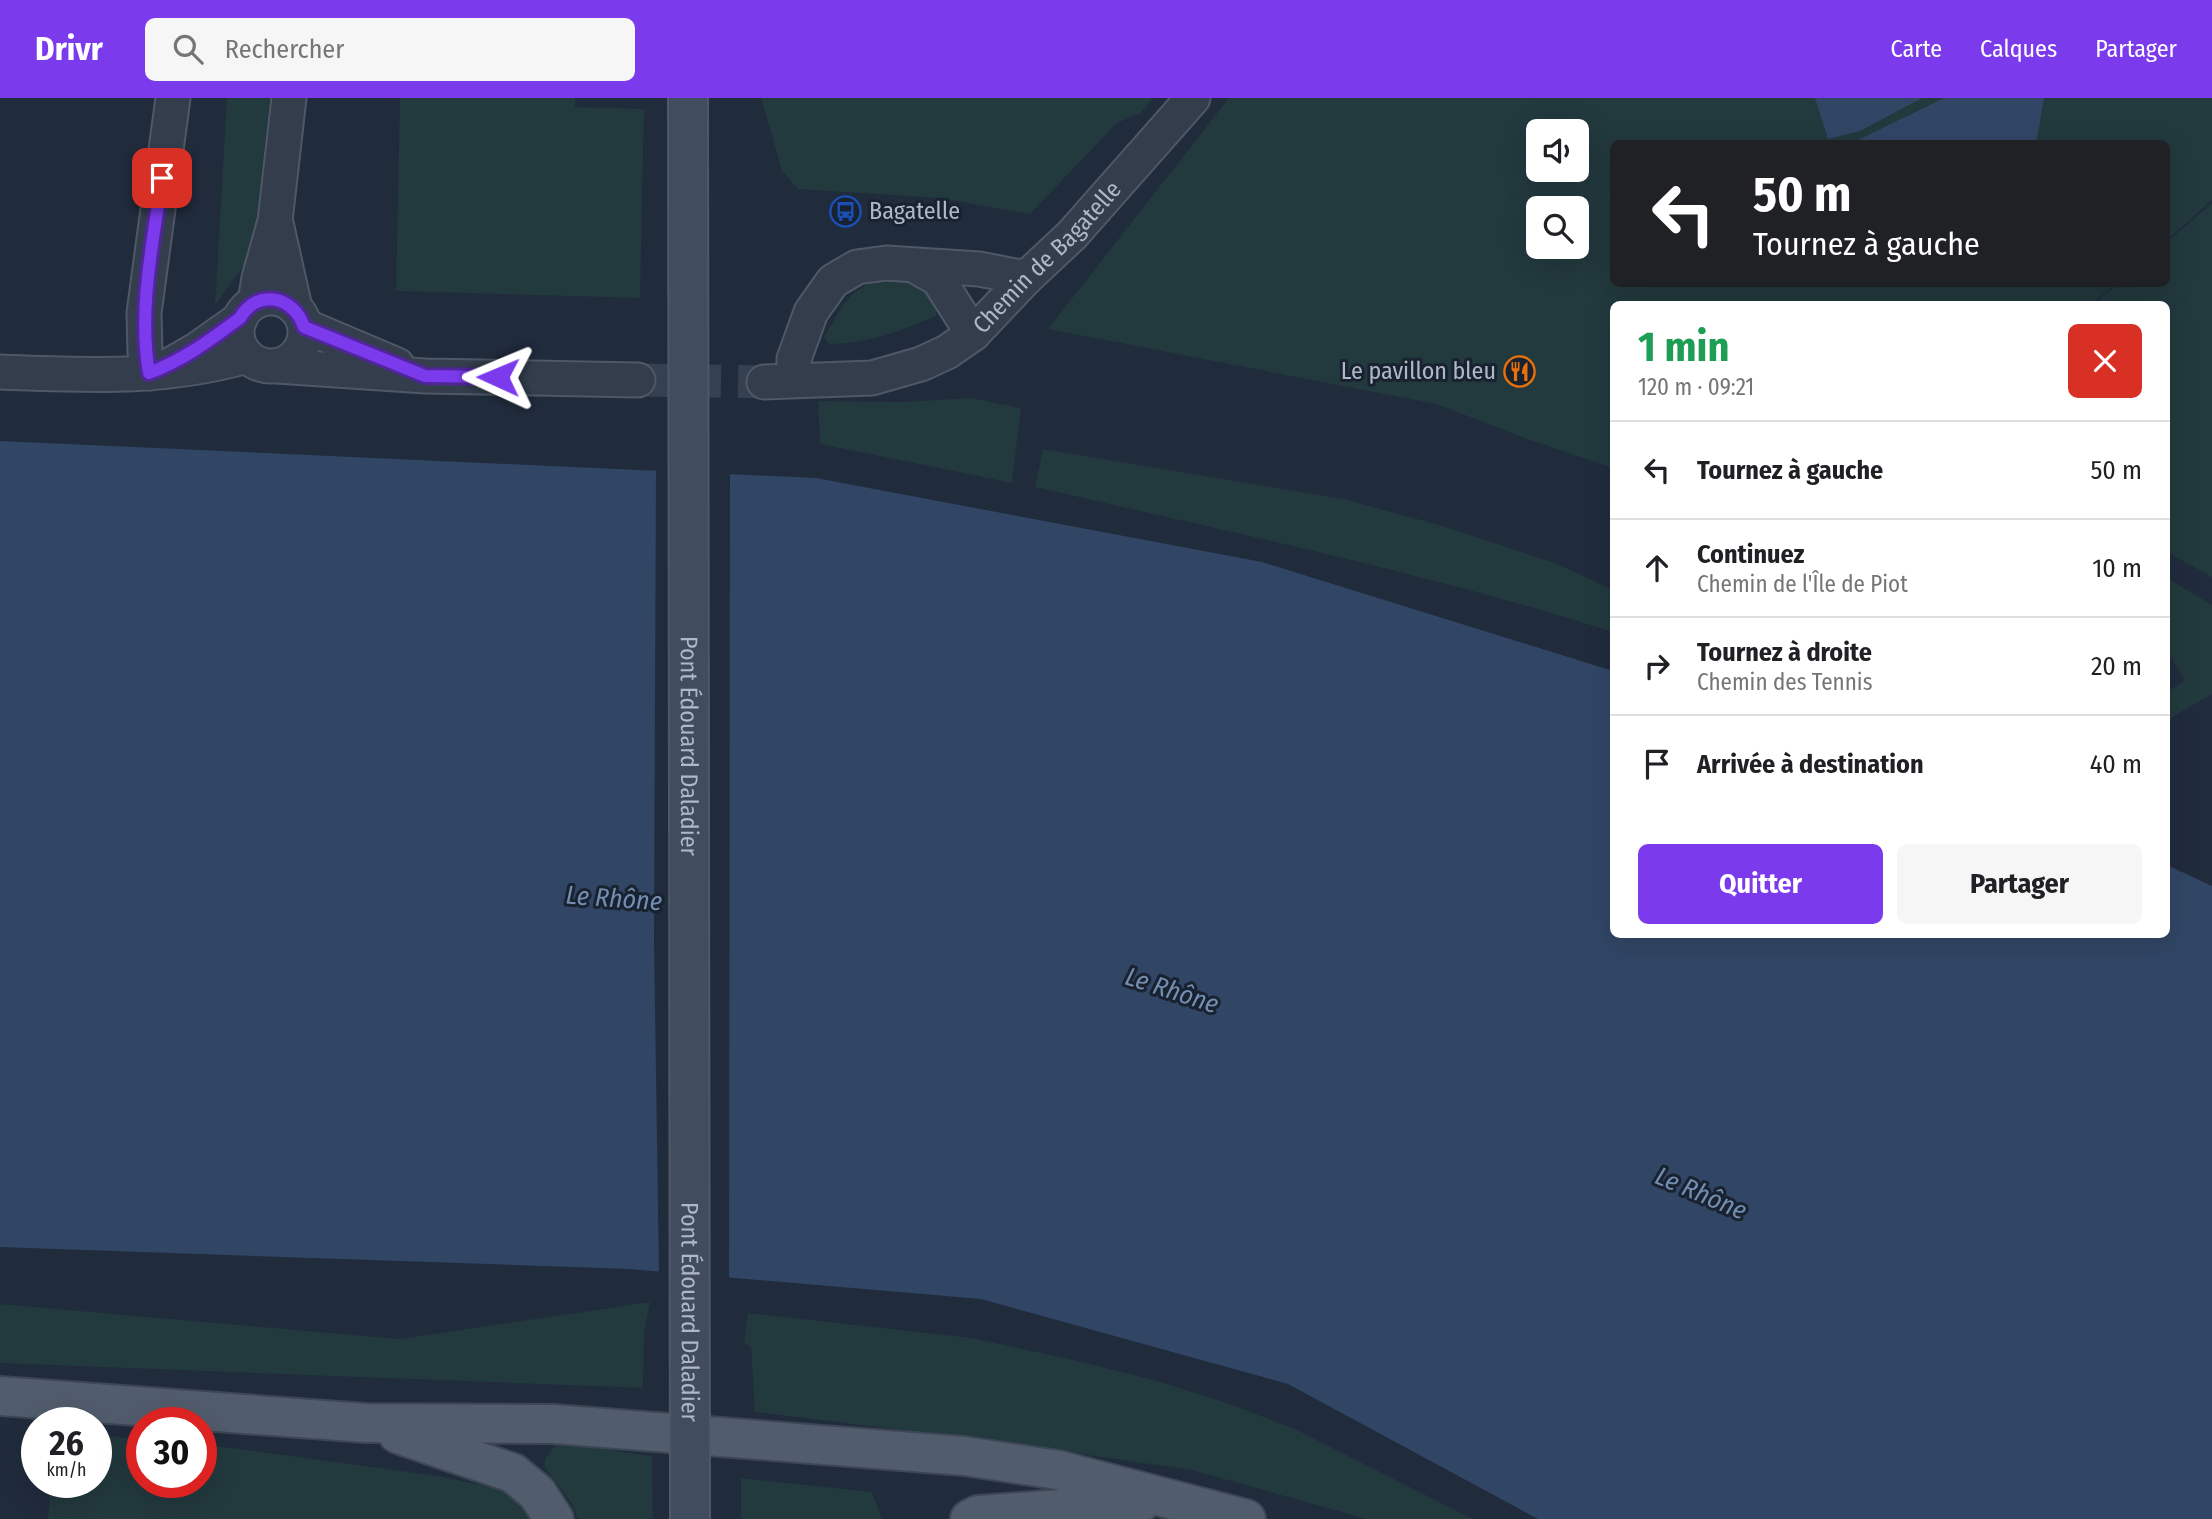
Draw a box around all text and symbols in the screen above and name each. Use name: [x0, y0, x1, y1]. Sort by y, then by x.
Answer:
search box: [145, 18, 635, 81]
text: Drivr: [35, 29, 103, 69]
icon: search: [169, 30, 207, 68]
text: Rechercher: [225, 34, 344, 65]
text: Carte: [1891, 35, 1942, 63]
text: Calques: [1980, 35, 2057, 63]
text: Partager: [2095, 35, 2177, 63]
map controls: [1526, 119, 1589, 259]
button: sound: [1526, 119, 1589, 182]
pin: [132, 148, 192, 208]
icon: arrive: [143, 159, 181, 197]
text: 50 m: [1753, 165, 1851, 224]
icon: left: [1638, 168, 1729, 259]
street label: Chemin de Bagatelle: [967, 176, 1127, 339]
bus stop icon: Bagatelle: [829, 194, 863, 228]
button: search: [1526, 196, 1589, 259]
place label: Bagatelle: [869, 197, 960, 225]
text: Tournez à gauche: [1753, 225, 1980, 263]
text: 1 min: [1638, 322, 1729, 372]
button: close: [2068, 324, 2142, 398]
position arrow: [461, 340, 535, 414]
restaurant icon: Le pavillon bleu: [1502, 354, 1536, 388]
place label: Le pavillon bleu: [1341, 357, 1496, 385]
text: 120 m · 09:21: [1638, 373, 1754, 401]
icon: left: [1638, 451, 1676, 489]
text: Tournez à gauche: [1697, 455, 1883, 486]
text: 50 m: [2090, 455, 2142, 486]
text: Continuez: [1697, 539, 1804, 570]
icon: ahead: [1638, 549, 1676, 587]
text: 10 m: [2092, 553, 2142, 584]
text: Chemin de l'Île de Piot: [1697, 570, 1908, 598]
street label: Pont Édouard Daladier: [675, 636, 704, 857]
text: Tournez à droite: [1697, 637, 1872, 668]
icon: right: [1638, 647, 1676, 685]
text: 20 m: [2091, 651, 2142, 682]
text: Chemin des Tennis: [1697, 668, 1872, 696]
icon: arrive: [1638, 745, 1676, 783]
text: Arrivée à destination: [1697, 749, 1924, 780]
text: 40 m: [2090, 749, 2142, 780]
button: Quitter: [1638, 844, 1883, 924]
button: Partager: [1897, 844, 2142, 924]
water label: Le Rhône: [565, 880, 663, 917]
water label: Le Rhône: [1121, 961, 1222, 1020]
water label: Le Rhône: [1650, 1160, 1751, 1227]
street label: Pont Édouard Daladier: [676, 1202, 705, 1423]
speed limit sign: 30: [126, 1407, 217, 1498]
text: 26: [49, 1422, 84, 1464]
text: km/h: [46, 1459, 87, 1481]

